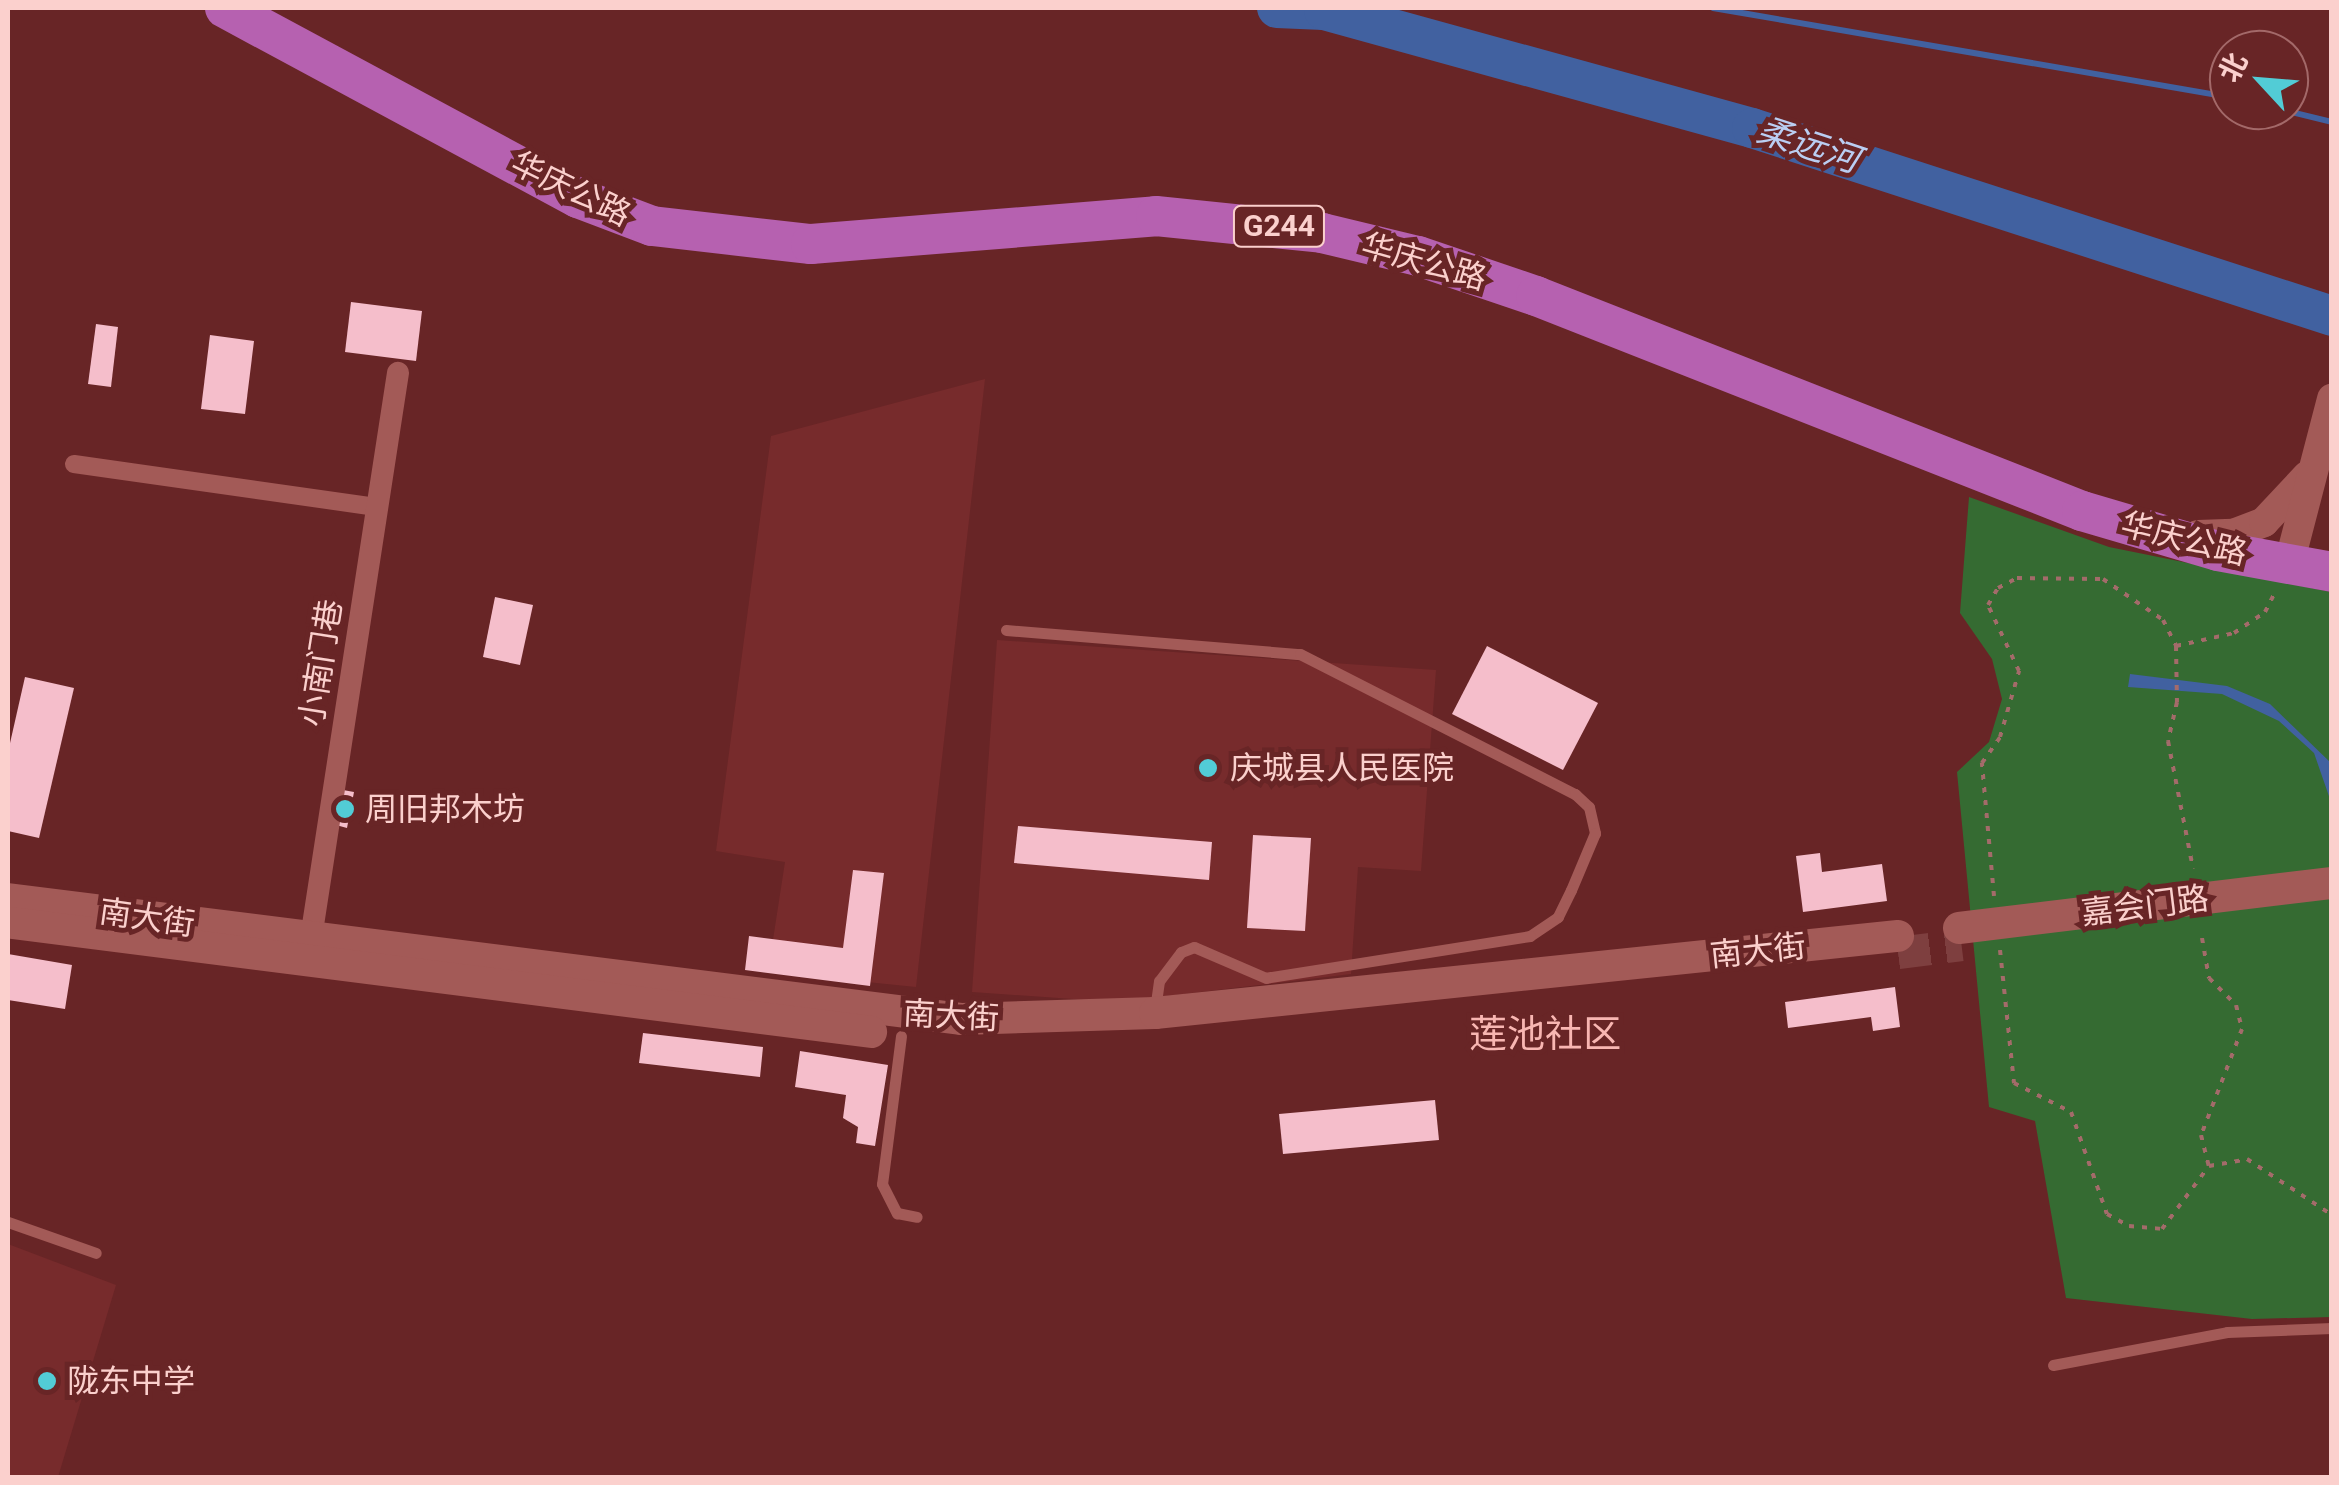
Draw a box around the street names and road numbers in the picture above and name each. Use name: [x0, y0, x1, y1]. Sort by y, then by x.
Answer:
street label: 华庆公路: [505, 144, 637, 234]
road number: G244: [1232, 201, 1326, 251]
street label: 华庆公路: [1357, 226, 1491, 298]
street label: 华庆公路: [2117, 505, 2251, 573]
street label: 小南门巷: [292, 597, 350, 729]
street label: 嘉会门路: [2079, 879, 2211, 933]
street label: 南大街: [97, 892, 197, 944]
street label: 南大街: [1708, 927, 1808, 975]
street label: 南大街: [902, 994, 1000, 1038]

